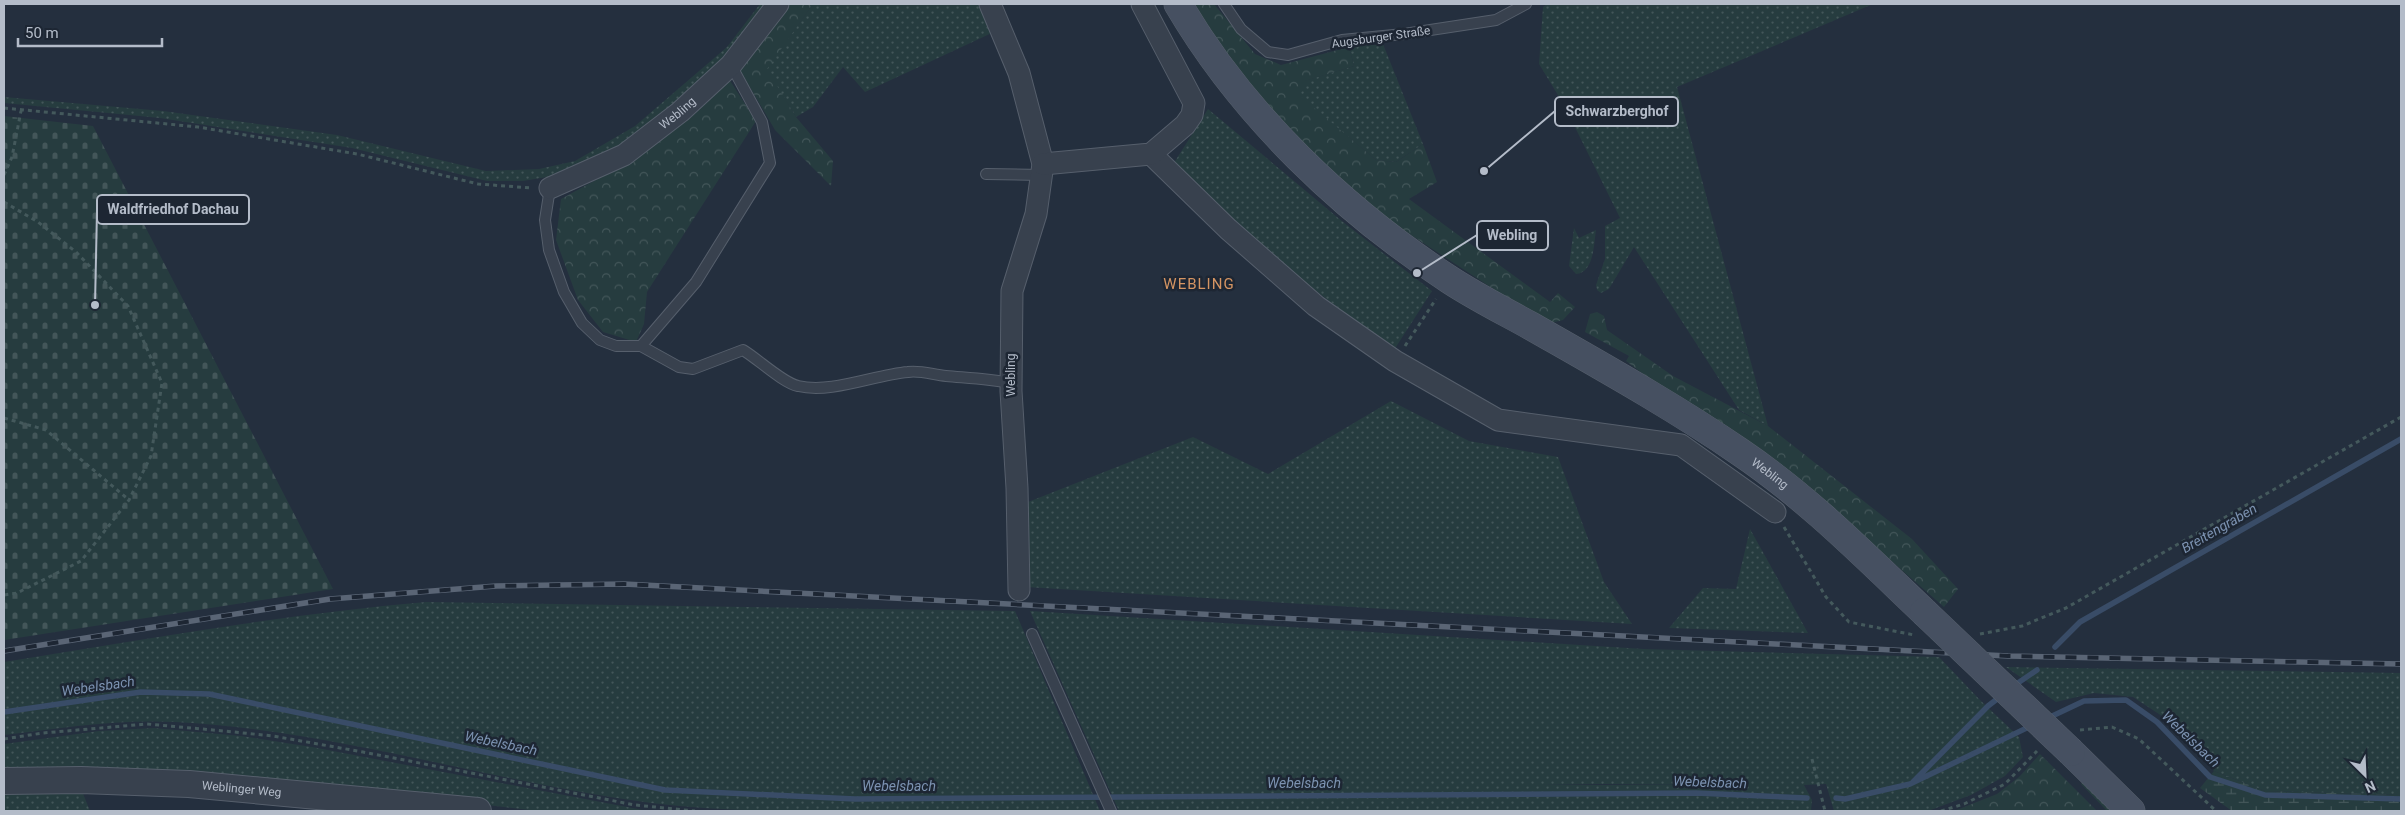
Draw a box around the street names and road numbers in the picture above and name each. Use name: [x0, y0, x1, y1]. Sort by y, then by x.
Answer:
street label: Augsburger Straße: [1331, 23, 1431, 51]
street label: Webling: [657, 94, 699, 132]
street label: Webling: [1004, 354, 1018, 396]
street label: Webling: [1749, 455, 1791, 492]
street label: Weblinger Weg: [201, 778, 282, 800]

